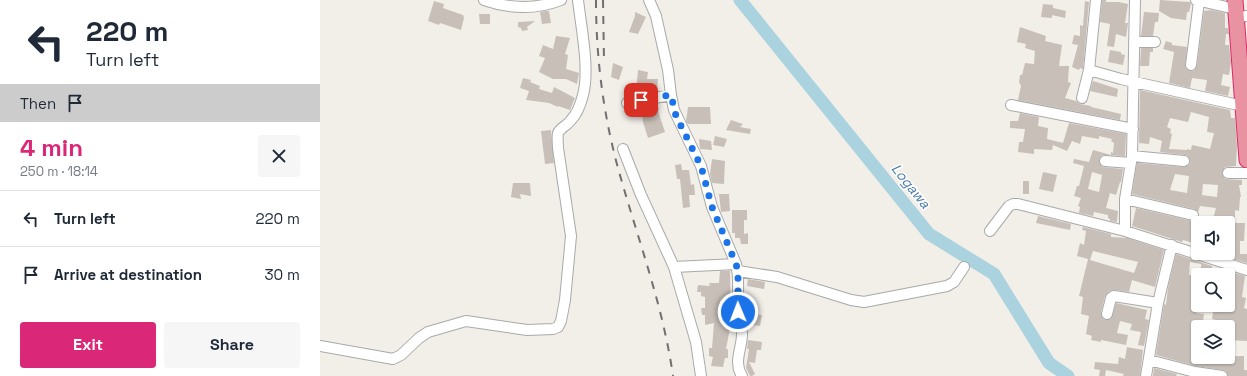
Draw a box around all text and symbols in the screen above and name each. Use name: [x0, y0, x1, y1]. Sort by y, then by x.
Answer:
text: 220 m: [86, 13, 168, 49]
icon: left: [20, 16, 72, 68]
text: Turn left: [86, 48, 159, 71]
pin: [624, 83, 658, 117]
icon: arrive: [630, 89, 652, 111]
icon: arrive: [64, 92, 86, 114]
text: Then: [20, 94, 56, 113]
text: 4 min: [20, 132, 83, 163]
button: close: [258, 135, 300, 177]
water label: Logawa: [888, 160, 935, 213]
text: 250 m · 18:14: [20, 163, 98, 180]
icon: left: [20, 208, 42, 230]
text: Turn left: [54, 209, 116, 228]
text: 220 m: [256, 209, 300, 228]
map controls: [1191, 216, 1235, 364]
button: sound: [1191, 216, 1235, 260]
icon: arrive: [20, 264, 42, 286]
text: Arrive at destination: [54, 265, 202, 284]
text: 30 m: [265, 265, 300, 284]
button: search: [1191, 268, 1235, 312]
position arrow: [717, 291, 759, 333]
button: layers: [1191, 320, 1235, 364]
button: Exit: [20, 322, 156, 368]
button: Share: [164, 322, 300, 368]

